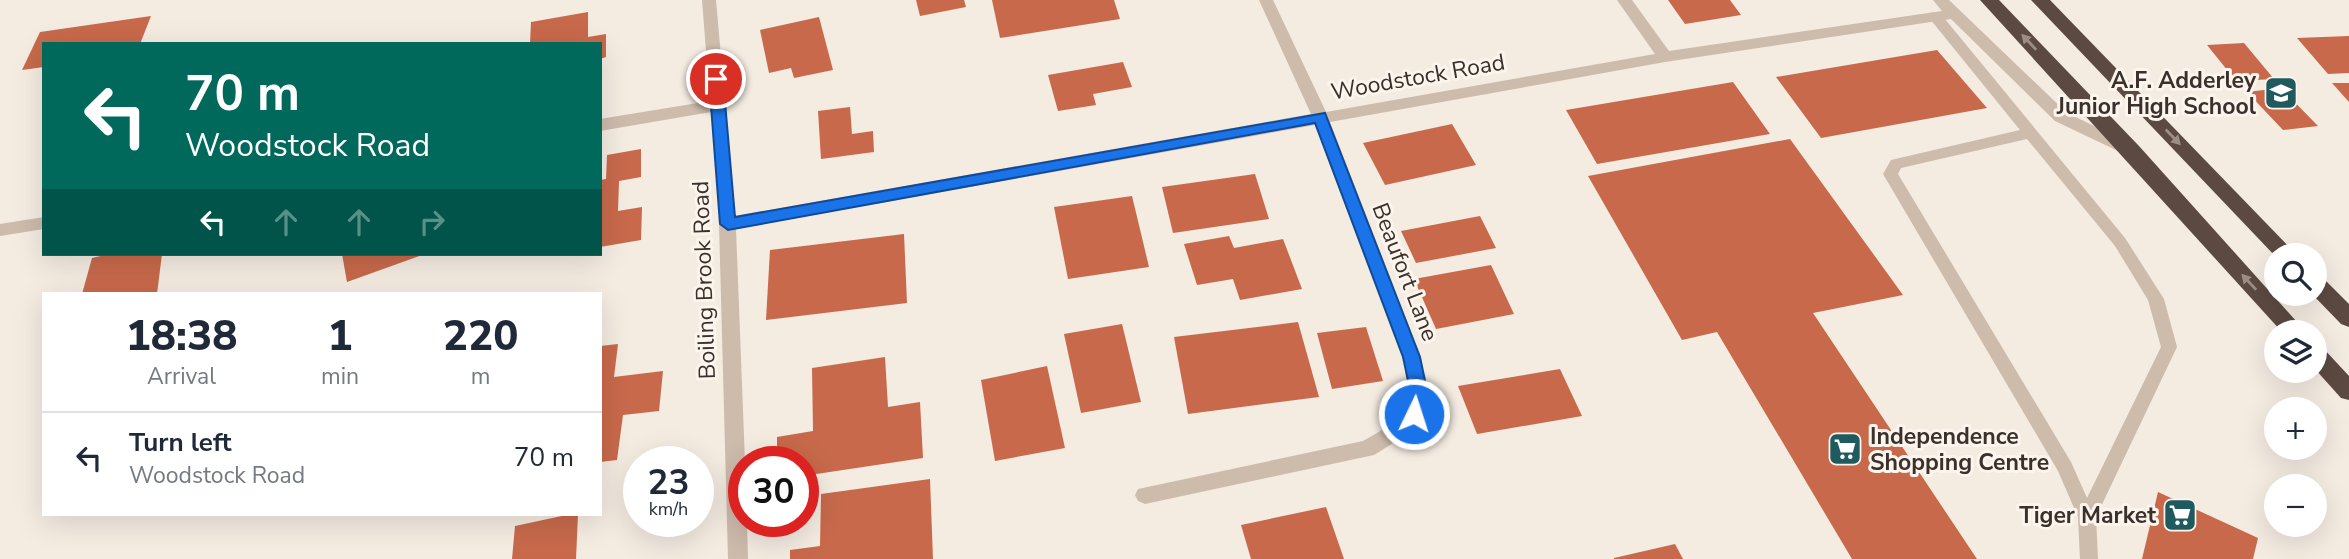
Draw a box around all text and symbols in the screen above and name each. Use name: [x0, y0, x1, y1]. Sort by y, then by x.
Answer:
one-way arrow: [2021, 33, 2037, 51]
street label: Woodstock Road: [1329, 46, 1507, 108]
pin: [686, 49, 746, 109]
text: 70 m: [185, 60, 300, 127]
icon: arrive: [697, 60, 735, 98]
place label: A.F. Adderley Junior High School: [2056, 65, 2257, 122]
icon: left: [70, 70, 161, 161]
school or university icon: A.F. Adderley Junior High School: [2262, 74, 2300, 112]
text: Woodstock Road: [185, 124, 430, 167]
one-way arrow: [2165, 128, 2181, 145]
street label: Boiling Brook Road: [685, 180, 723, 380]
street label: Beaufort Lane: [1364, 198, 1446, 346]
icon: left: [194, 203, 232, 241]
icon: ahead: [267, 203, 305, 241]
icon: ahead: [340, 203, 378, 241]
icon: right: [413, 203, 451, 241]
map controls: [2264, 243, 2327, 537]
button: search: [2264, 243, 2327, 306]
one-way arrow: [2241, 274, 2257, 291]
text: 18:38: [126, 308, 237, 365]
text: 1: [327, 308, 353, 365]
text: 220: [443, 308, 518, 365]
button: layers: [2264, 320, 2327, 383]
text: Arrival: [147, 361, 216, 392]
text: min: [321, 361, 359, 392]
text: m: [471, 361, 490, 392]
position arrow: [1377, 377, 1451, 451]
button: +: [2264, 397, 2327, 460]
place label: Independence Shopping Centre: [1870, 421, 2049, 478]
text: Turn left: [129, 425, 232, 460]
supermarket icon: Independence Shopping Centre: [1826, 430, 1864, 468]
icon: left: [70, 439, 108, 477]
text: 70 m: [514, 440, 574, 475]
speed limit sign: 30: [728, 446, 819, 537]
text: 23: [647, 459, 690, 506]
text: Woodstock Road: [129, 460, 305, 491]
button: −: [2264, 474, 2327, 537]
supermarket icon: Tiger Market: [2161, 496, 2199, 534]
text: km/h: [649, 497, 688, 521]
place label: Tiger Market: [2019, 500, 2156, 531]

